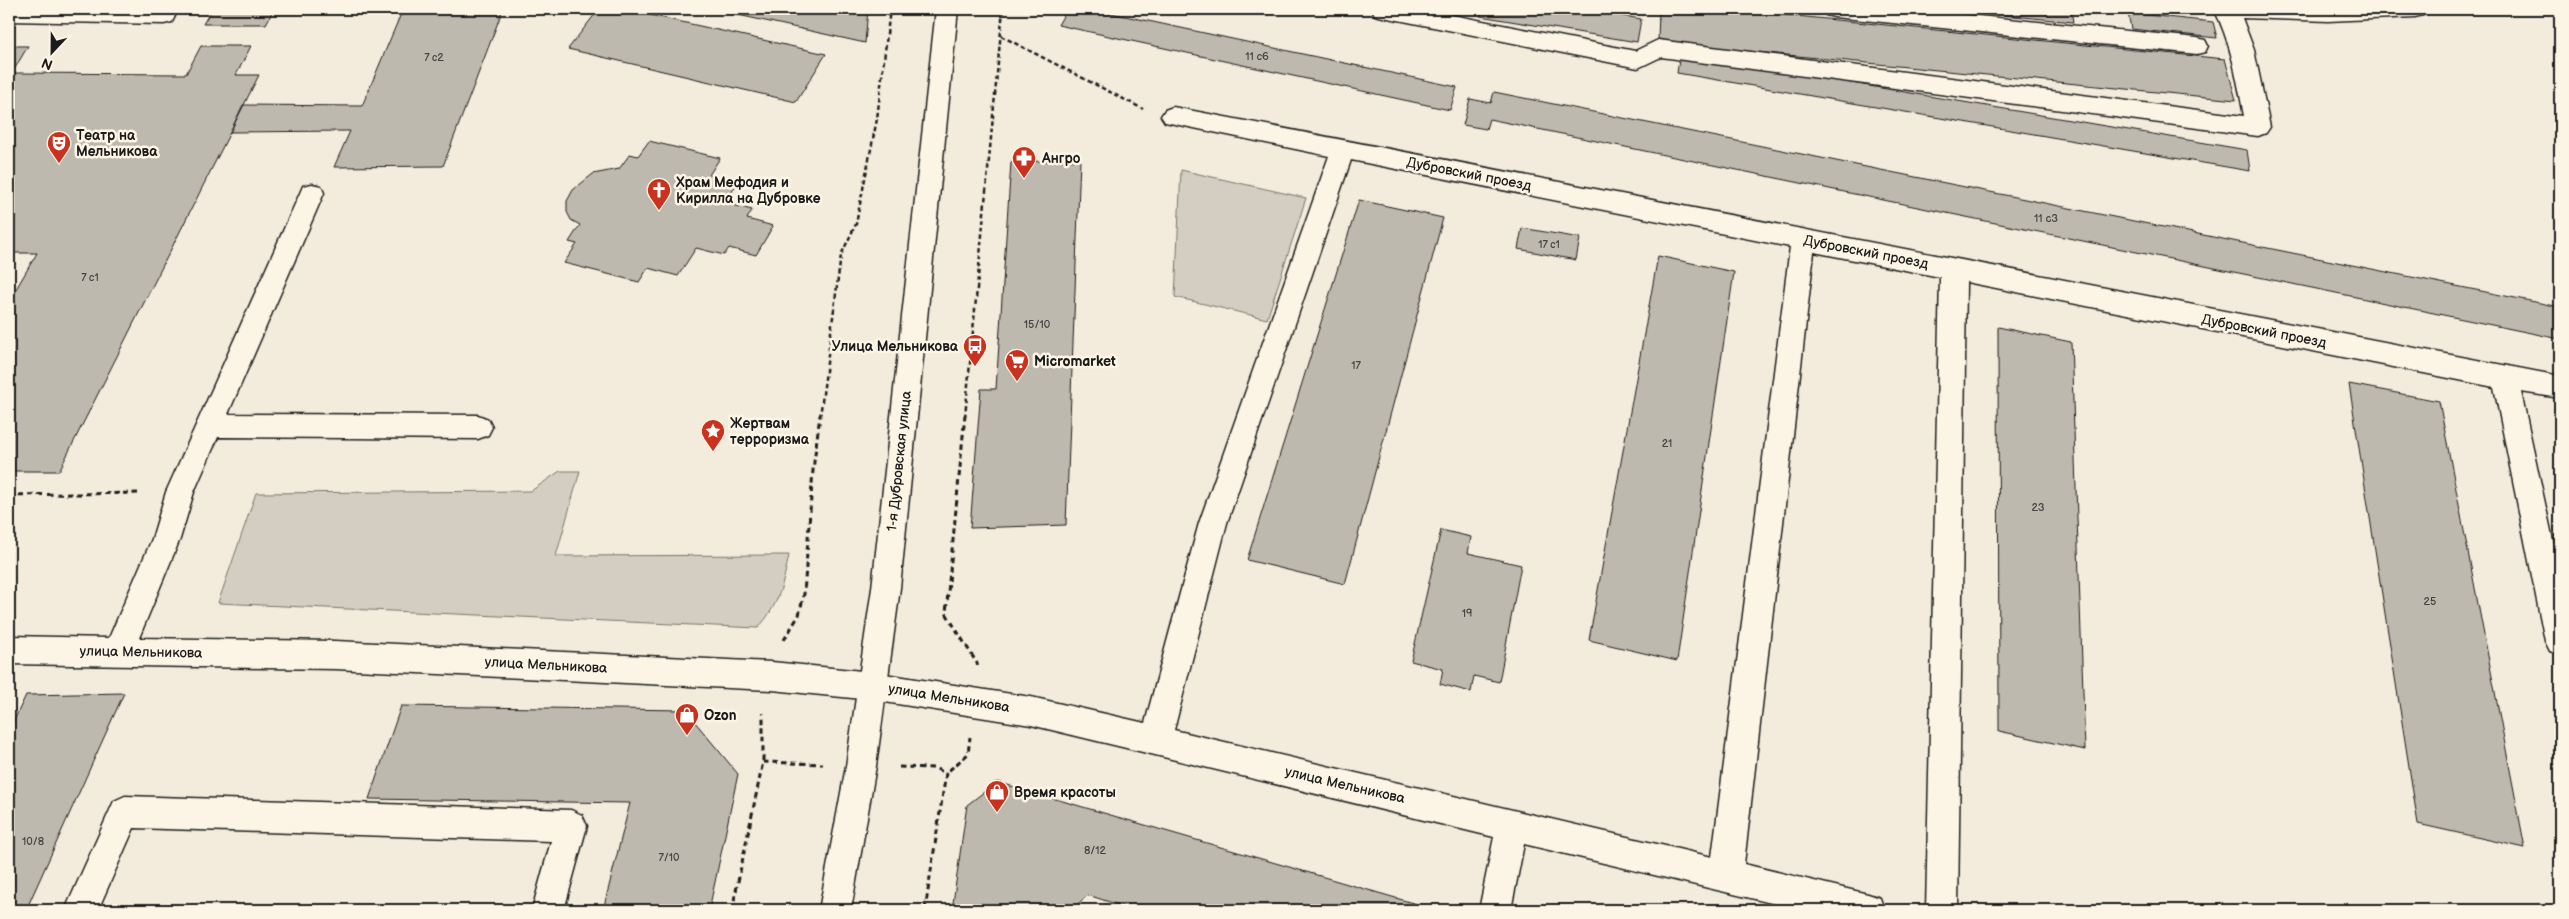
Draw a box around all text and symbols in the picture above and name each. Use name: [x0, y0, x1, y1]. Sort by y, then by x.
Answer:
north arrow: [28, 28, 78, 78]
house number: 11 с6: [1245, 50, 1269, 63]
house number: 7 с2: [424, 51, 444, 64]
text: N: [39, 54, 55, 73]
place label: Театр на Мельникова: [76, 127, 158, 160]
theatre icon: Театр на Мельникова: [46, 130, 72, 164]
pharmacy icon: Ангро: [1011, 145, 1037, 179]
place label: Ангро: [1041, 150, 1081, 167]
street label: Дубровский проезд: [1405, 154, 1533, 195]
place label: Храм Мефодия и Кирилла на Дубровке: [675, 174, 821, 207]
church icon: Храм Мефодия и Кирилла на Дубровке: [646, 177, 672, 211]
house number: 11 c3: [2034, 212, 2058, 225]
street label: Дубровский проезд: [1802, 232, 1930, 273]
house number: 17 с1: [1538, 238, 1560, 251]
house number: 7 с1: [81, 271, 99, 284]
street label: Дубровский проезд: [2200, 311, 2328, 352]
house number: 15/10: [1024, 318, 1051, 331]
bus stop icon: Улица Мельникова: [962, 333, 988, 367]
place label: Улица Мельникова: [832, 338, 959, 355]
supermarket icon: Micromarket: [1004, 348, 1030, 382]
place label: Micromarket: [1034, 353, 1116, 370]
house number: 17: [1351, 359, 1361, 372]
street label: 1-я Дубровская улица: [883, 389, 915, 532]
place label: Жертвам терроризма: [730, 415, 810, 448]
place icon: Жертвам терроризма: [700, 418, 726, 452]
house number: 21: [1662, 437, 1672, 450]
house number: 23: [2031, 501, 2045, 514]
house number: 25: [2424, 595, 2436, 608]
house number: 19: [1462, 607, 1472, 620]
street label: улица Мельникова: [79, 642, 203, 662]
street label: улица Мельникова: [484, 653, 608, 677]
street label: улица Мельникова: [887, 680, 1012, 716]
shop icon: Ozon: [674, 702, 700, 736]
place label: Ozon: [704, 707, 737, 724]
street label: улица Мельникова: [1283, 763, 1407, 807]
shop icon: Время красоты: [984, 779, 1010, 813]
place label: Время красоты: [1014, 784, 1116, 801]
house number: 10/8: [22, 835, 44, 848]
house number: 8/12: [1084, 844, 1107, 857]
house number: 7/10: [658, 851, 680, 864]

